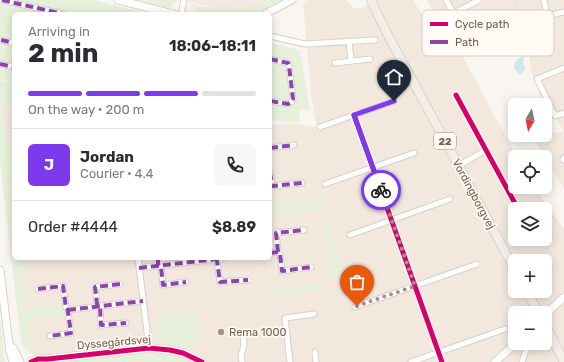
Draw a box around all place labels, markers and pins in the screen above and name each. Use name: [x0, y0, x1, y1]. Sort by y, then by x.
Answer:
pin: [377, 60, 411, 101]
pin: [340, 265, 374, 306]
place label: Rema 1000: [229, 326, 287, 339]
marker: Rema 1000: [216, 327, 226, 337]

